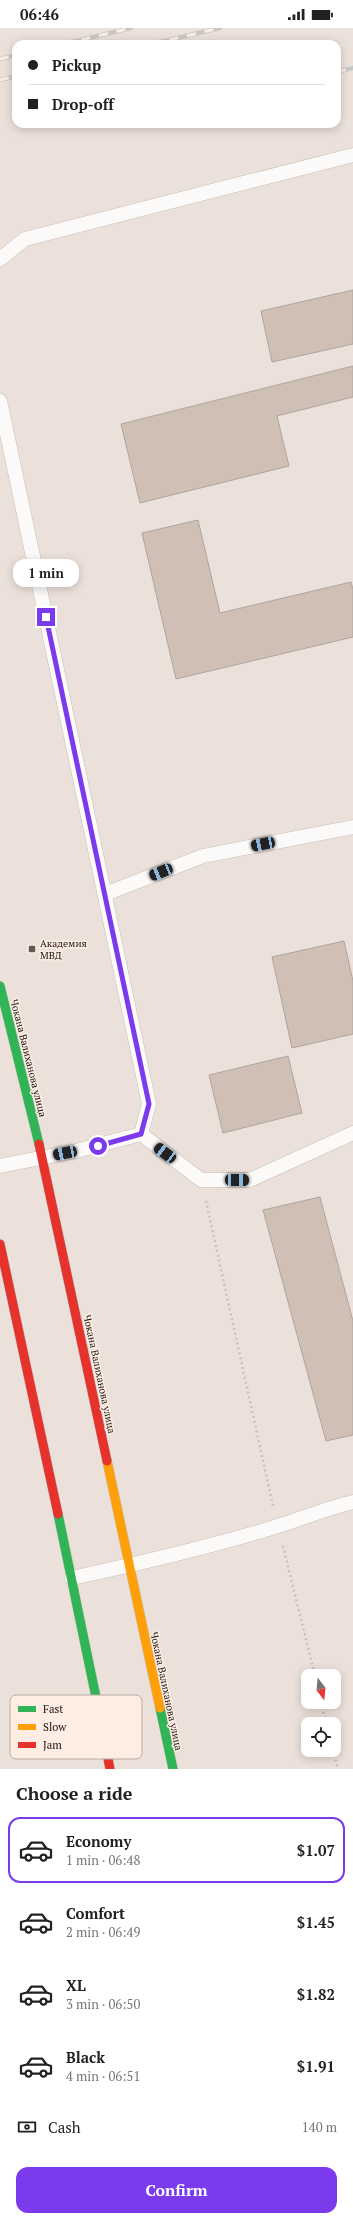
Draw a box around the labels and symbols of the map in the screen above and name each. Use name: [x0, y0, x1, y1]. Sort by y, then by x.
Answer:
callout: 1 min: [13, 559, 79, 587]
route end: [37, 608, 55, 626]
car: [250, 836, 276, 852]
car: [148, 862, 174, 882]
place label: Академия МВД: [40, 937, 87, 962]
marker: Академия МВД: [27, 944, 37, 954]
street label: Чокана Валиханова улица: [8, 998, 49, 1118]
route start: [89, 1137, 107, 1155]
car: [152, 1141, 178, 1165]
car: [52, 1145, 78, 1161]
car: [225, 1174, 249, 1186]
street label: Чокана Валиханова улица: [81, 1314, 118, 1435]
street label: Чокана Валиханова улица: [148, 1631, 185, 1752]
north arrow: [301, 1669, 341, 1709]
legend: [10, 1695, 142, 1759]
text: Fast: [43, 1702, 63, 1716]
text: Slow: [43, 1720, 67, 1734]
text: Jam: [43, 1738, 62, 1752]

